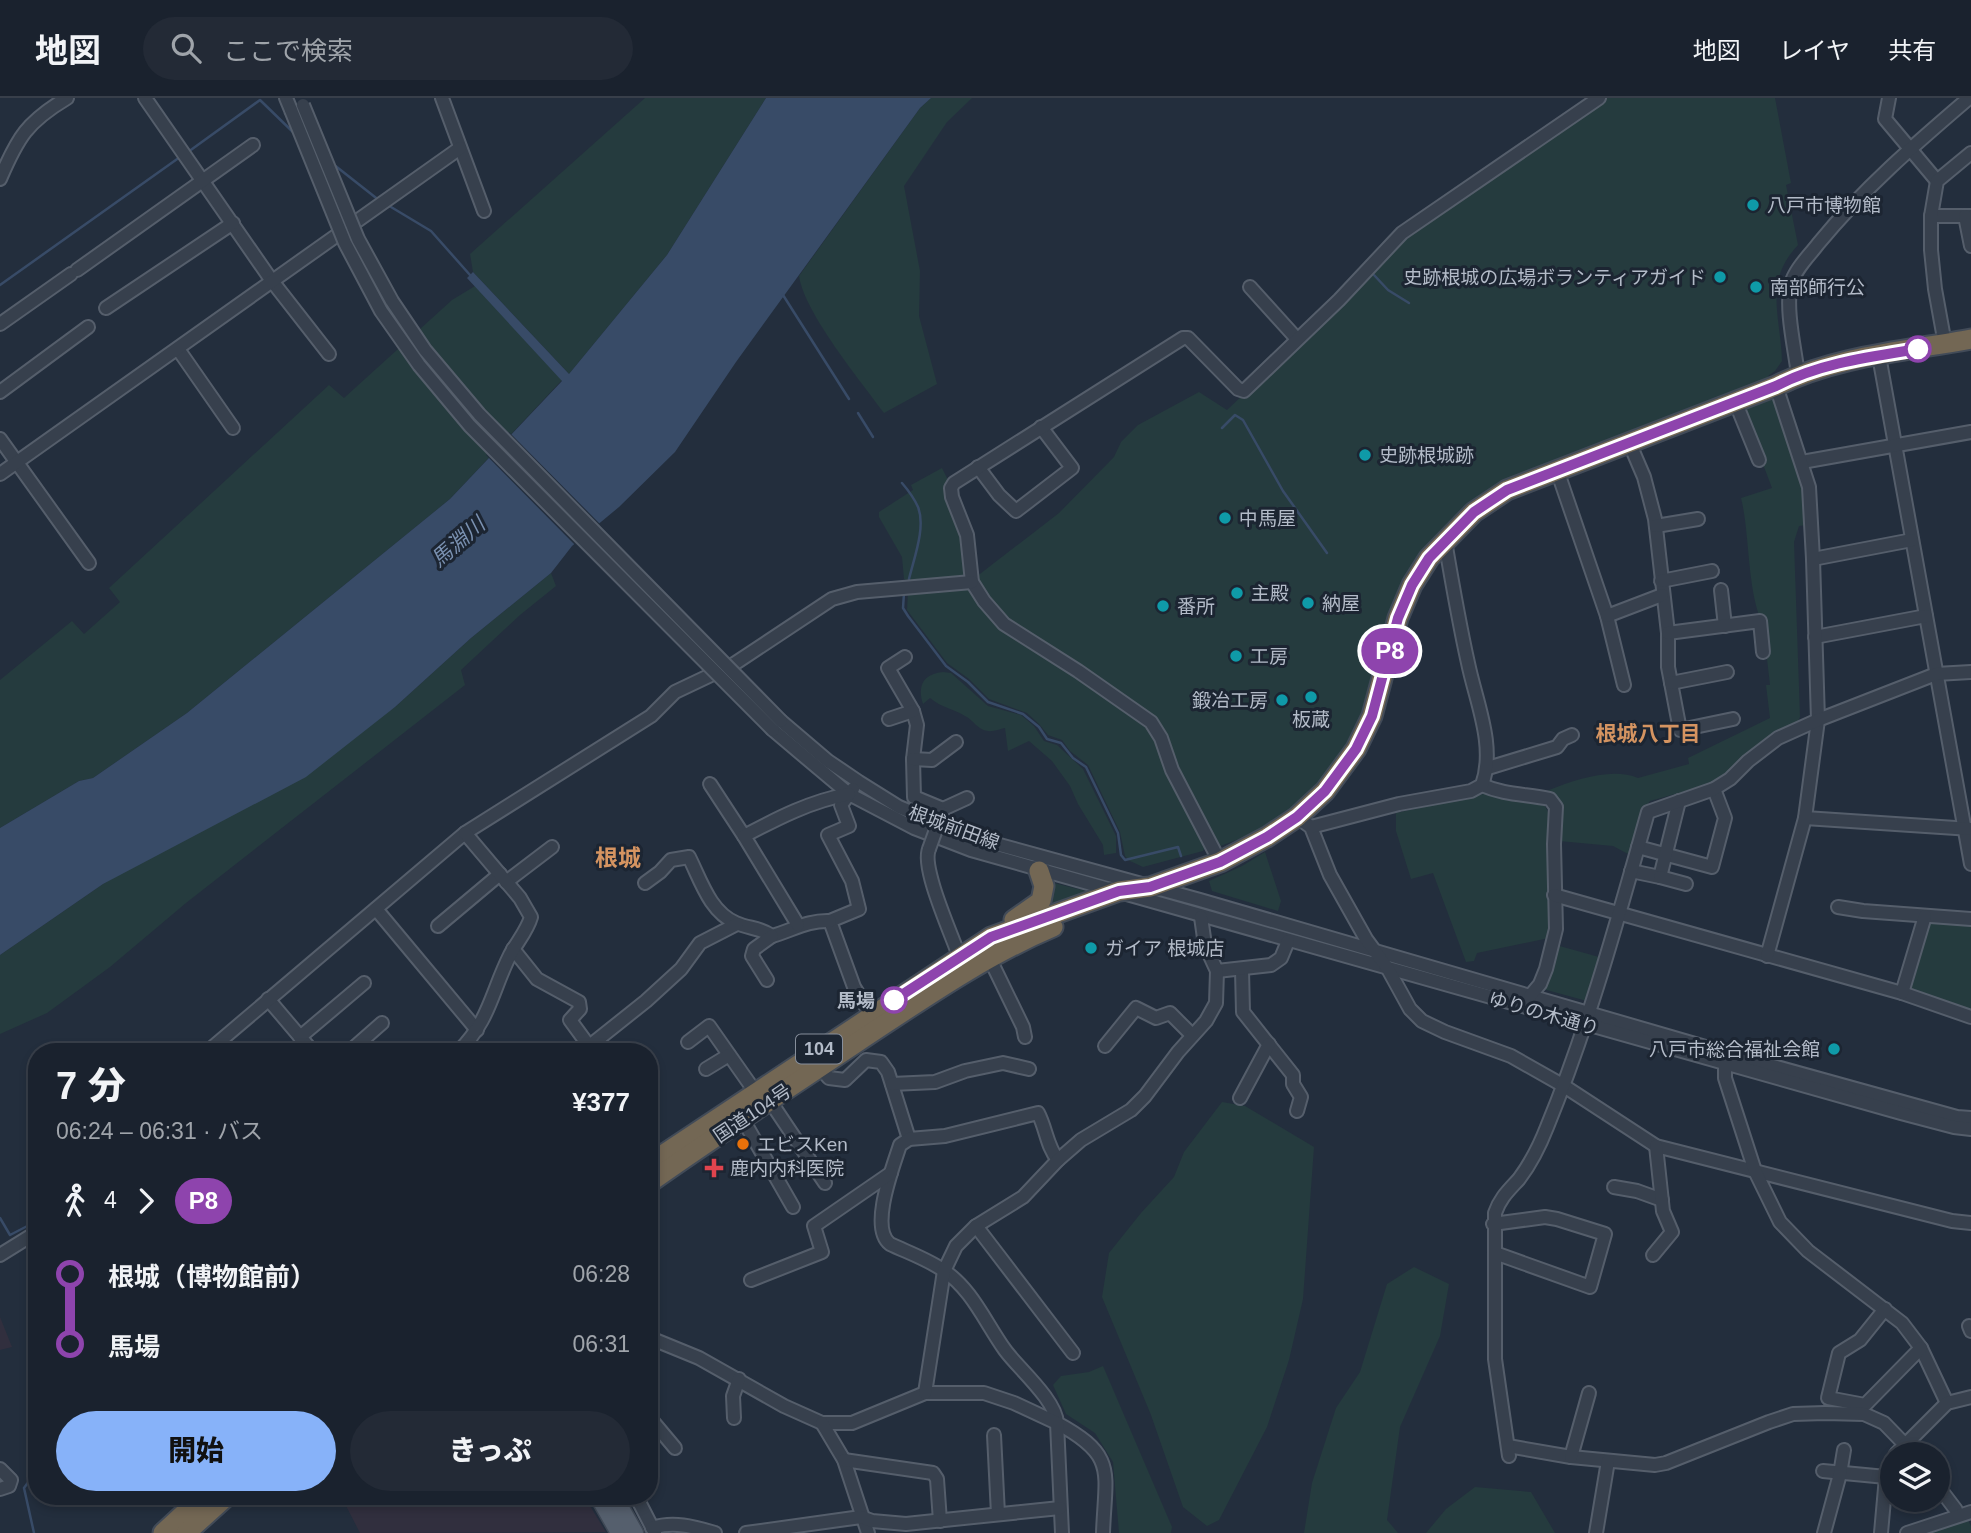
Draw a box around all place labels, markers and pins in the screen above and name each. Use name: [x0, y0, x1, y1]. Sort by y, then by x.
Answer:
place label: 八戸市博物館: [1767, 195, 1881, 216]
marker: 八戸市博物館: [1745, 197, 1761, 213]
place label: 史跡根城の広場ボランティアガイド: [1403, 267, 1706, 288]
marker: 史跡根城の広場ボランティアガイド: [1712, 269, 1728, 285]
place label: 南部師行公: [1770, 277, 1865, 298]
marker: 南部師行公: [1748, 279, 1764, 295]
unlabelled marker: [1905, 336, 1931, 362]
place label: 史跡根城跡: [1379, 445, 1474, 466]
marker: 史跡根城跡: [1357, 447, 1373, 463]
place label: 中馬屋: [1239, 508, 1296, 529]
marker: 中馬屋: [1217, 510, 1233, 526]
place label: 主殿: [1251, 583, 1289, 604]
marker: 主殿: [1229, 585, 1245, 601]
place label: 納屋: [1322, 593, 1360, 614]
marker: 納屋: [1300, 595, 1316, 611]
place label: 番所: [1177, 596, 1215, 617]
marker: 番所: [1155, 598, 1171, 614]
place label: 工房: [1250, 646, 1288, 667]
marker: 工房: [1228, 648, 1244, 664]
marker: 板蔵: [1303, 689, 1319, 705]
place label: 鍛冶工房: [1192, 690, 1268, 711]
marker: 鍛冶工房: [1274, 692, 1290, 708]
place label: 板蔵: [1292, 709, 1330, 730]
place label: ガイア 根城店: [1105, 938, 1224, 959]
marker: ガイア 根城店: [1083, 940, 1099, 956]
marker: 馬場: [881, 987, 907, 1013]
place label: 馬場: [837, 990, 875, 1011]
place label: 八戸市総合福祉会館: [1649, 1039, 1820, 1060]
marker: 八戸市総合福祉会館: [1826, 1041, 1842, 1057]
place label: エビスKen: [757, 1134, 848, 1155]
marker: エビスKen: [735, 1136, 751, 1152]
marker: 鹿内内科医院: [704, 1158, 724, 1178]
place label: 鹿内内科医院: [730, 1158, 844, 1179]

